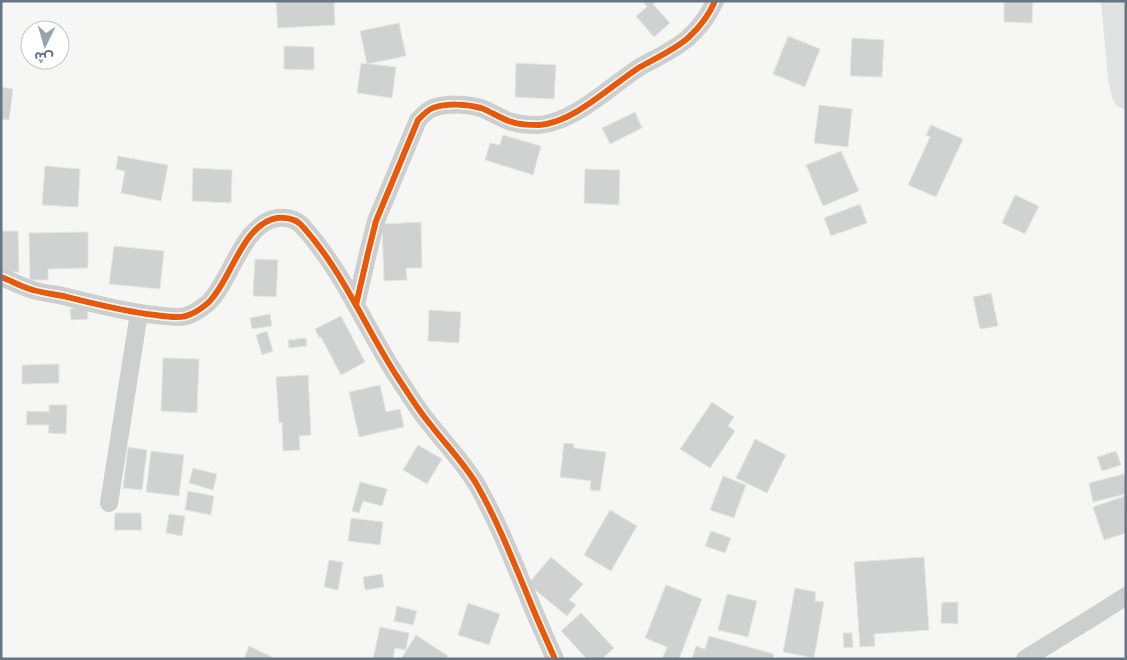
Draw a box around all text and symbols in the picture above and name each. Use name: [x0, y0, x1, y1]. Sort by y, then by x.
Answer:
north arrow: [20, 20, 70, 70]
text: ش: [34, 49, 54, 67]

